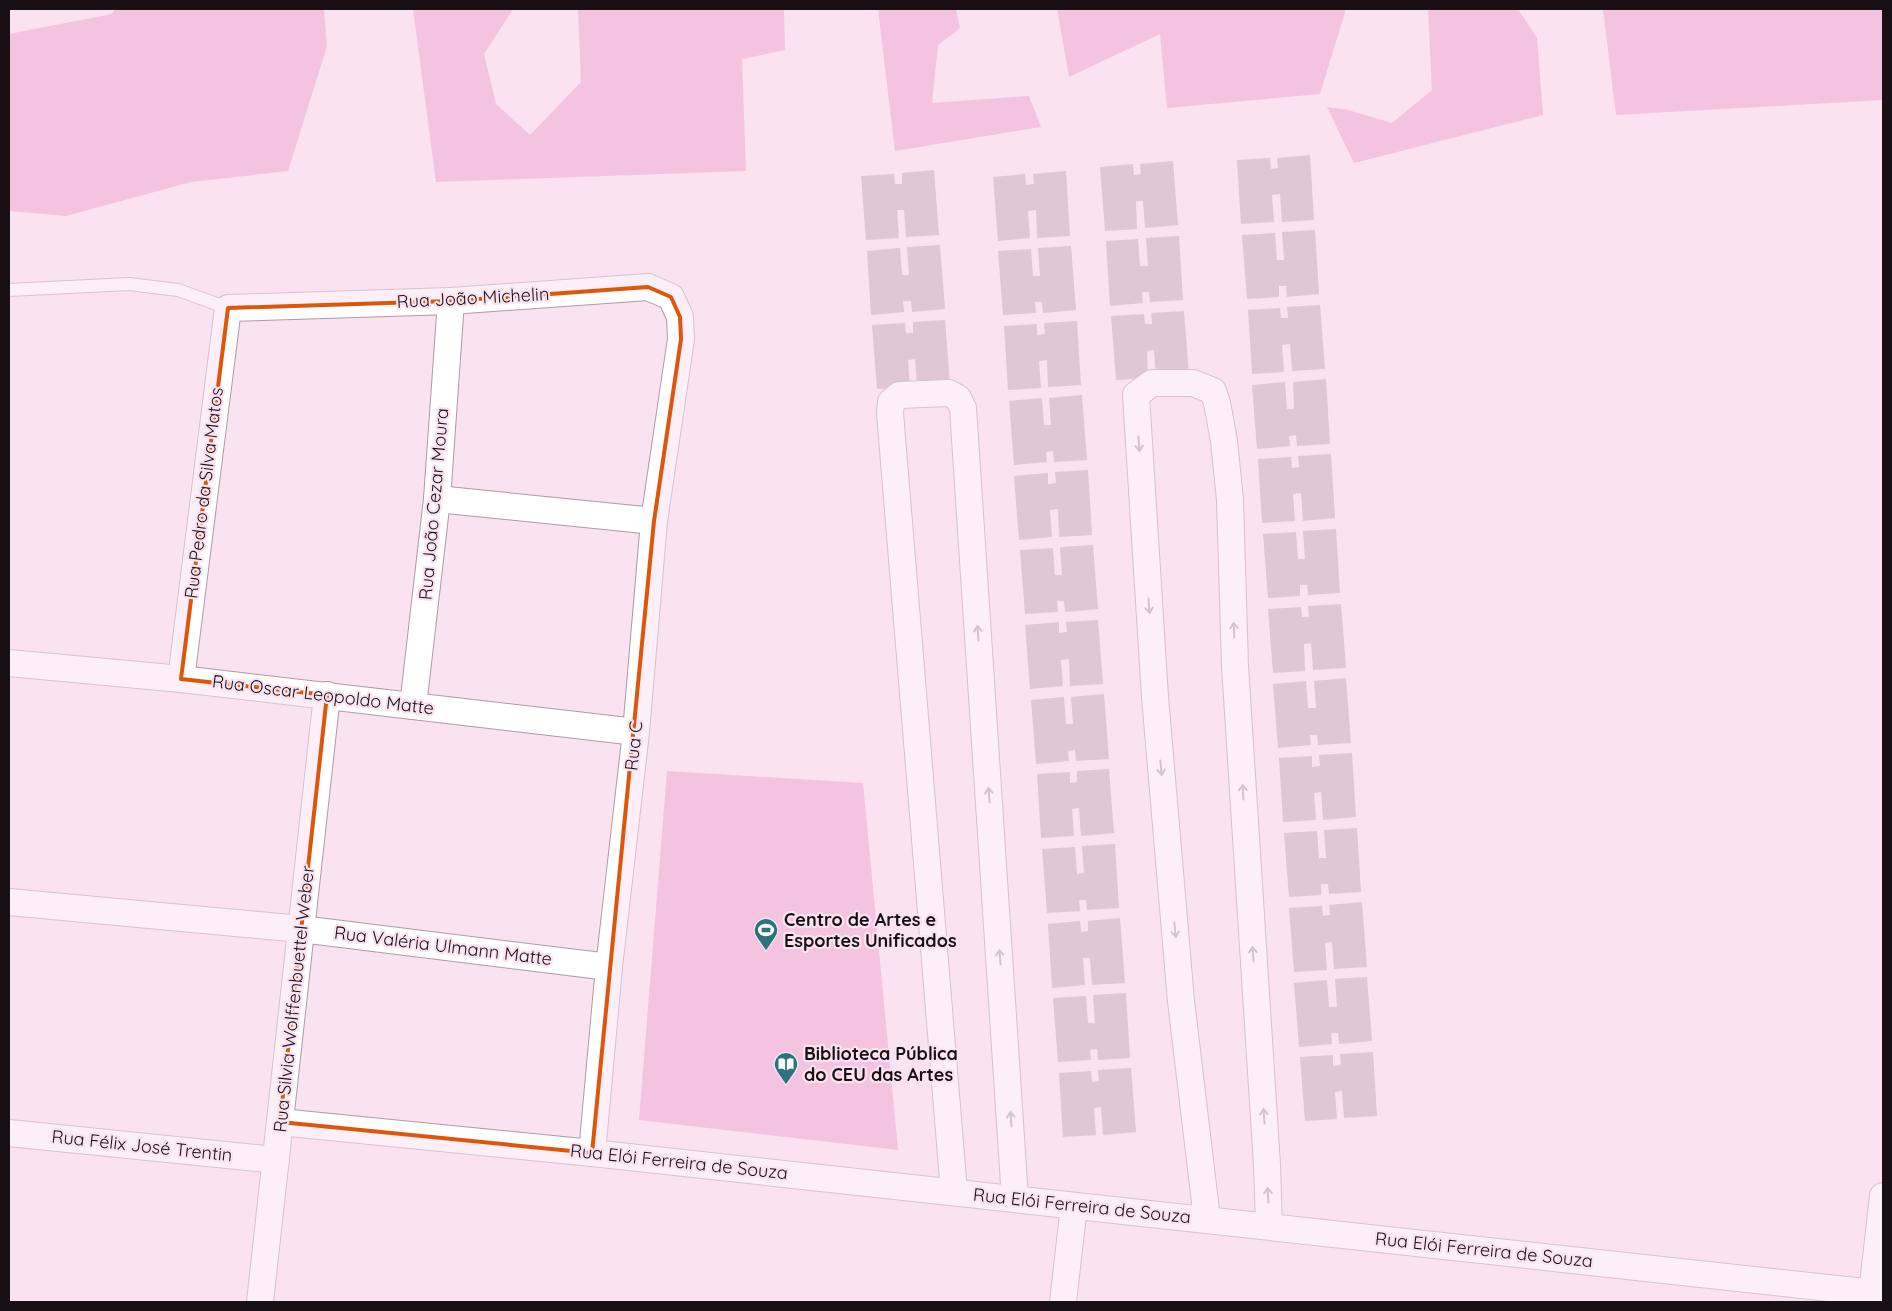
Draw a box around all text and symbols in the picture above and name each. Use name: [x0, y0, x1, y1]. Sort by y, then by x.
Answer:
street label: Rua João Michelin: [396, 282, 550, 313]
street label: Rua Pedro da Silva Matos: [179, 386, 228, 600]
street label: Rua João Cezar Moura: [414, 407, 453, 601]
one-way arrow: [1135, 436, 1144, 452]
one-way arrow: [1145, 598, 1154, 614]
one-way arrow: [1229, 622, 1239, 638]
one-way arrow: [973, 625, 983, 641]
street label: Rua Oscar Leopoldo Matte: [211, 669, 435, 720]
street label: Rua C: [619, 720, 648, 772]
one-way arrow: [1156, 760, 1166, 776]
one-way arrow: [1238, 784, 1247, 800]
one-way arrow: [984, 787, 993, 803]
street label: Rua Silvia Wolffenbuettel Weber: [268, 864, 319, 1134]
place label: Centro de Artes e Esportes Unificados: [784, 908, 957, 952]
sports icon: Centro de Artes e Esportes Unificados: [753, 917, 779, 951]
street label: Rua Valéria Ulmann Matte: [333, 921, 553, 970]
one-way arrow: [1170, 922, 1180, 938]
one-way arrow: [1249, 947, 1258, 963]
one-way arrow: [995, 949, 1004, 965]
place label: Biblioteca Pública do CEU das Artes: [804, 1042, 958, 1086]
library icon: Biblioteca Pública do CEU das Artes: [773, 1051, 799, 1085]
one-way arrow: [1259, 1109, 1269, 1125]
one-way arrow: [1006, 1111, 1015, 1127]
street label: Rua Félix José Trentin: [51, 1125, 234, 1166]
street label: Rua Elói Ferreira de Souza: [569, 1139, 789, 1184]
street label: Rua Elói Ferreira de Souza: [972, 1183, 1192, 1228]
one-way arrow: [1263, 1188, 1273, 1204]
street label: Rua Elói Ferreira de Souza: [1374, 1227, 1594, 1272]

